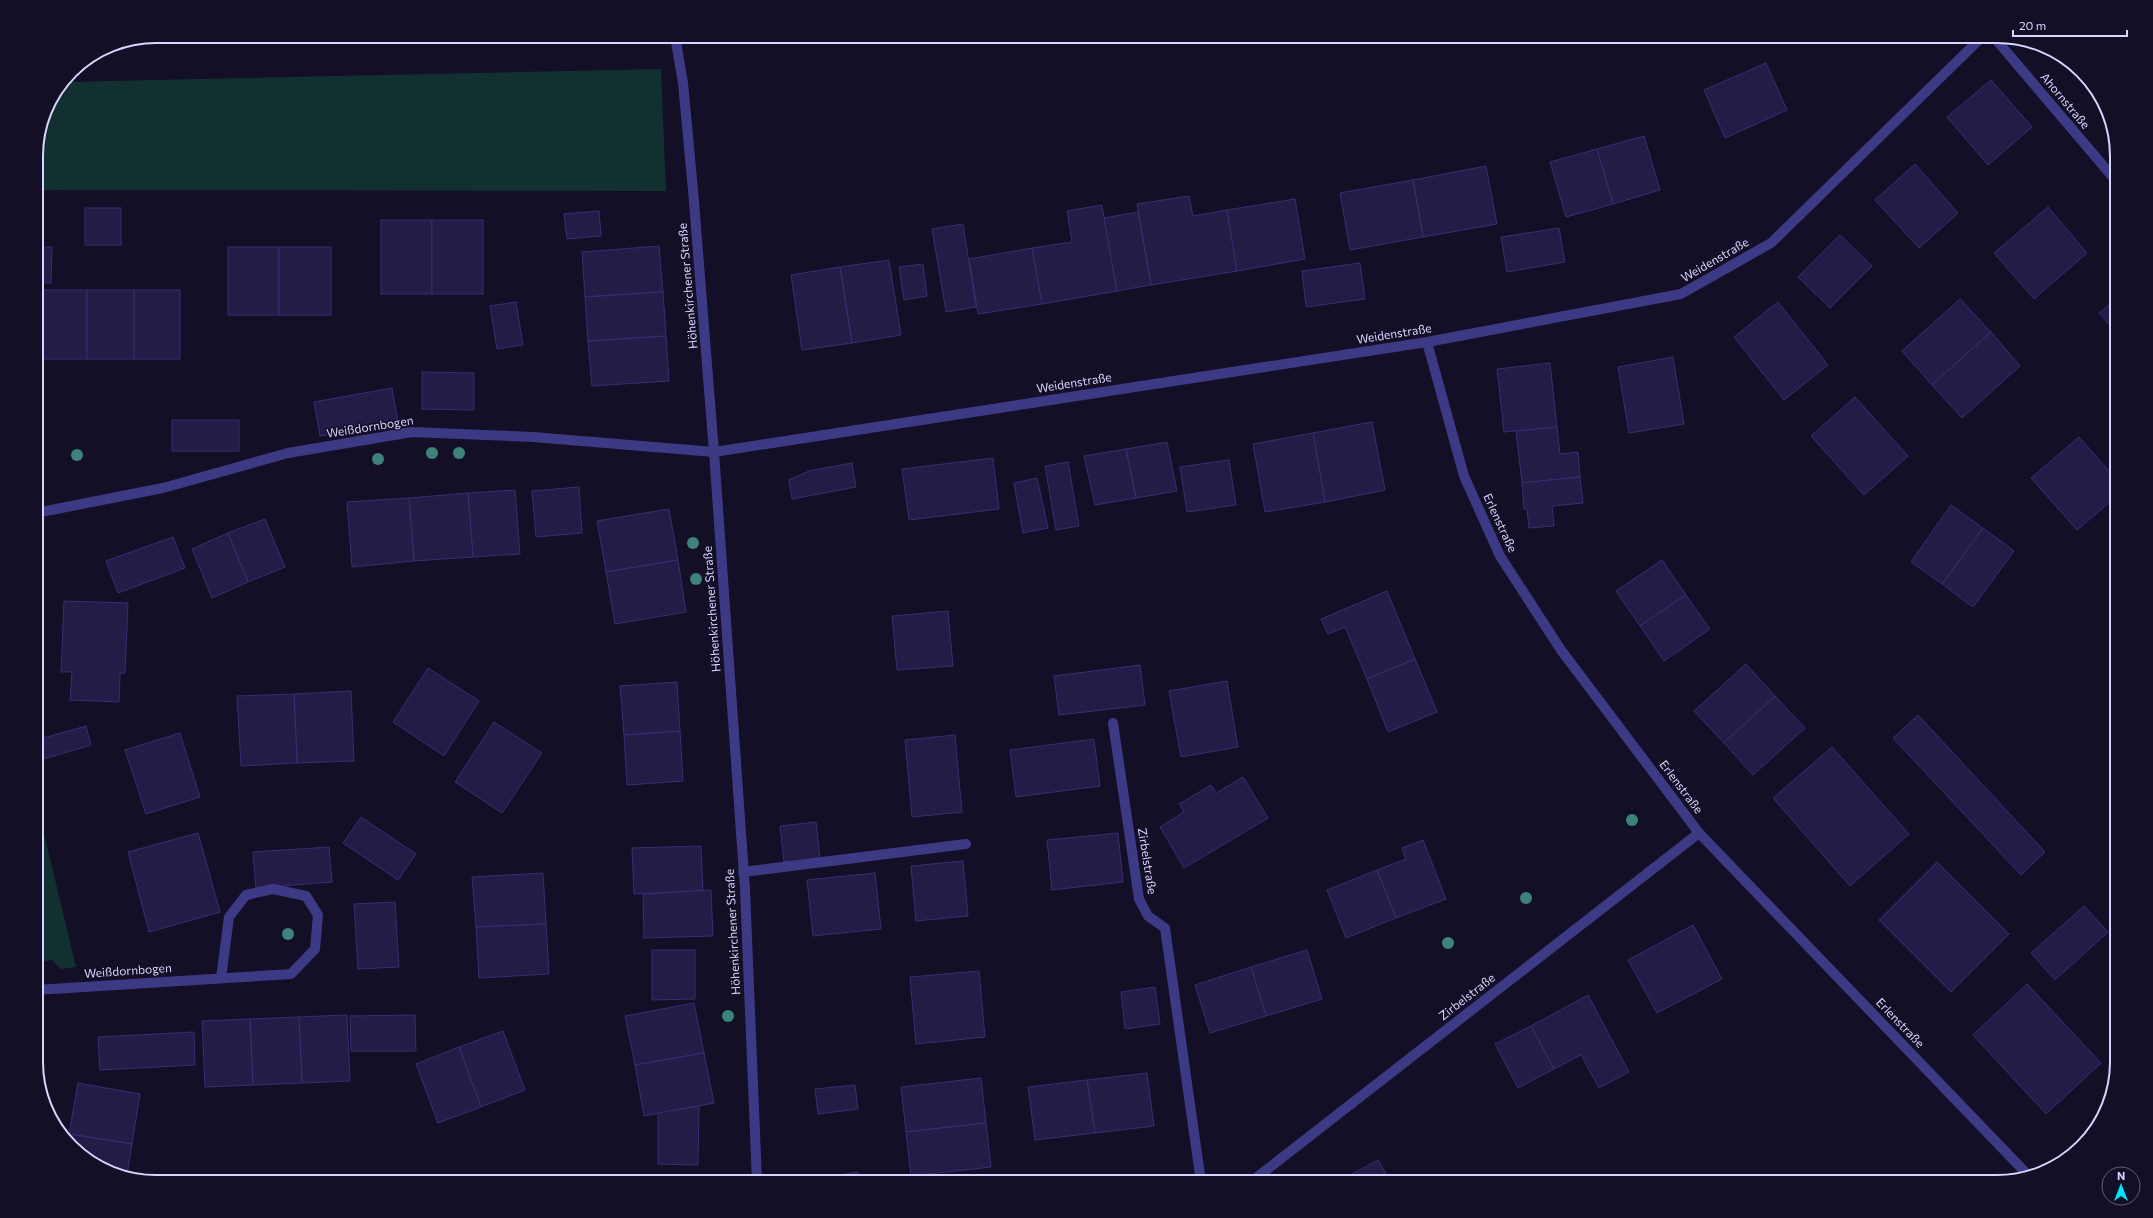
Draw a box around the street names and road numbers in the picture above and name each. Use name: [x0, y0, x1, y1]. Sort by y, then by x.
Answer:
street label: Ahornstraße: [2038, 69, 2093, 131]
street label: Höhenkirchener Straße: [675, 223, 699, 350]
street label: Weidenstraße: [1678, 234, 1751, 284]
street label: Weidenstraße: [1355, 320, 1432, 346]
street label: Weidenstraße: [1035, 369, 1112, 395]
street label: Weißdornbogen: [325, 412, 414, 440]
street label: Erlenstraße: [1481, 491, 1521, 554]
street label: Höhenkirchener Straße: [700, 546, 722, 673]
street label: Erlenstraße: [1657, 757, 1706, 816]
street label: Zirbelstraße: [1136, 827, 1160, 895]
street label: Höhenkirchener Straße: [722, 869, 742, 995]
street label: Weißdornbogen: [84, 960, 172, 980]
street label: Zirbelstraße: [1436, 970, 1497, 1022]
street label: Erlenstraße: [1874, 995, 1928, 1050]

